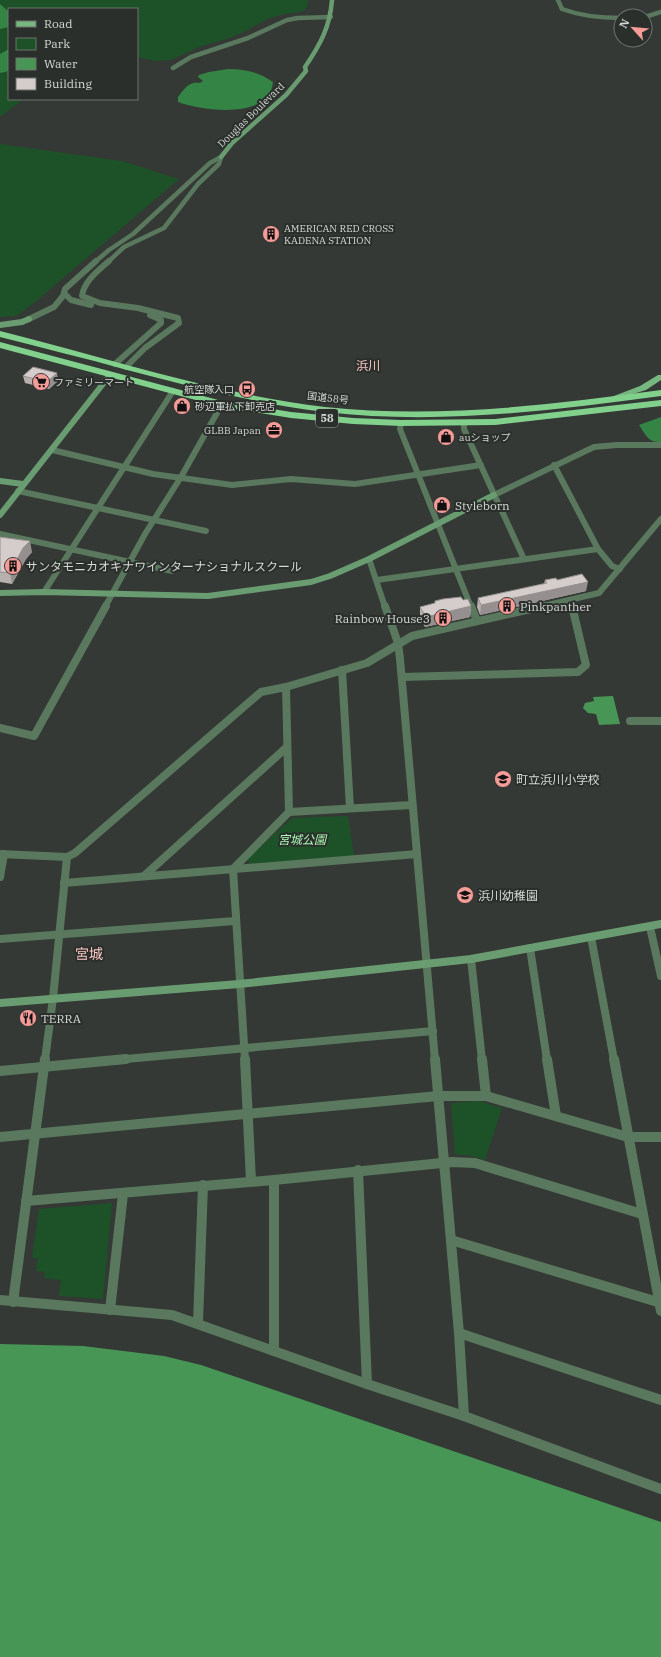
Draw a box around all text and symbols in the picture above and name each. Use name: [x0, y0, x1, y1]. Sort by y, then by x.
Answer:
legend: [8, 8, 138, 100]
north arrow: [613, 8, 653, 48]
text: Road: [44, 16, 73, 31]
text: N: [616, 16, 632, 31]
text: Park: [44, 36, 70, 51]
text: Water: [44, 56, 78, 71]
text: Building: [44, 76, 92, 91]
street label: Douglas Boulevard: [215, 80, 287, 150]
place label: AMERICAN RED CROSS KADENA STATION: [284, 222, 394, 247]
building icon: AMERICAN RED CROSS KADENA STATION: [261, 224, 281, 244]
district label: 浜川: [356, 358, 380, 373]
supermarket icon: ファミリーマート: [31, 372, 51, 392]
place label: ファミリーマート: [54, 376, 134, 389]
bus stop icon: 航空隊入口: [237, 379, 257, 399]
place label: 航空隊入口: [184, 383, 234, 396]
street label: 国道58号: [306, 389, 350, 407]
shop icon: 砂辺軍払下卸売店: [172, 396, 192, 416]
place label: 砂辺軍払下卸売店: [195, 400, 275, 413]
road number: 58: [316, 409, 338, 427]
office icon: GLBB Japan: [264, 420, 284, 440]
place label: GLBB Japan: [204, 424, 262, 437]
shop icon: auショップ: [436, 427, 456, 447]
place label: auショップ: [459, 431, 511, 444]
shop icon: Styleborn: [432, 495, 452, 515]
place label: Styleborn: [455, 498, 510, 513]
building icon: サンタモニカオキナワインターナショナルスクール: [3, 556, 23, 576]
place label: サンタモニカオキナワインターナショナルスクール: [26, 559, 302, 574]
building icon: Pinkpanther: [497, 596, 517, 616]
place label: Pinkpanther: [520, 599, 592, 614]
building icon: Rainbow House3: [433, 608, 453, 628]
place label: Rainbow House3: [335, 611, 430, 626]
school or university icon: 町立浜川小学校: [493, 769, 513, 789]
place label: 町立浜川小学校: [516, 772, 600, 787]
park label: 宮城公園: [278, 832, 328, 847]
school or university icon: 浜川幼稚園: [455, 885, 475, 905]
place label: 浜川幼稚園: [478, 888, 538, 903]
district label: 宮城: [75, 945, 103, 963]
restaurant icon: TERRA: [18, 1008, 38, 1028]
place label: TERRA: [41, 1011, 82, 1026]

